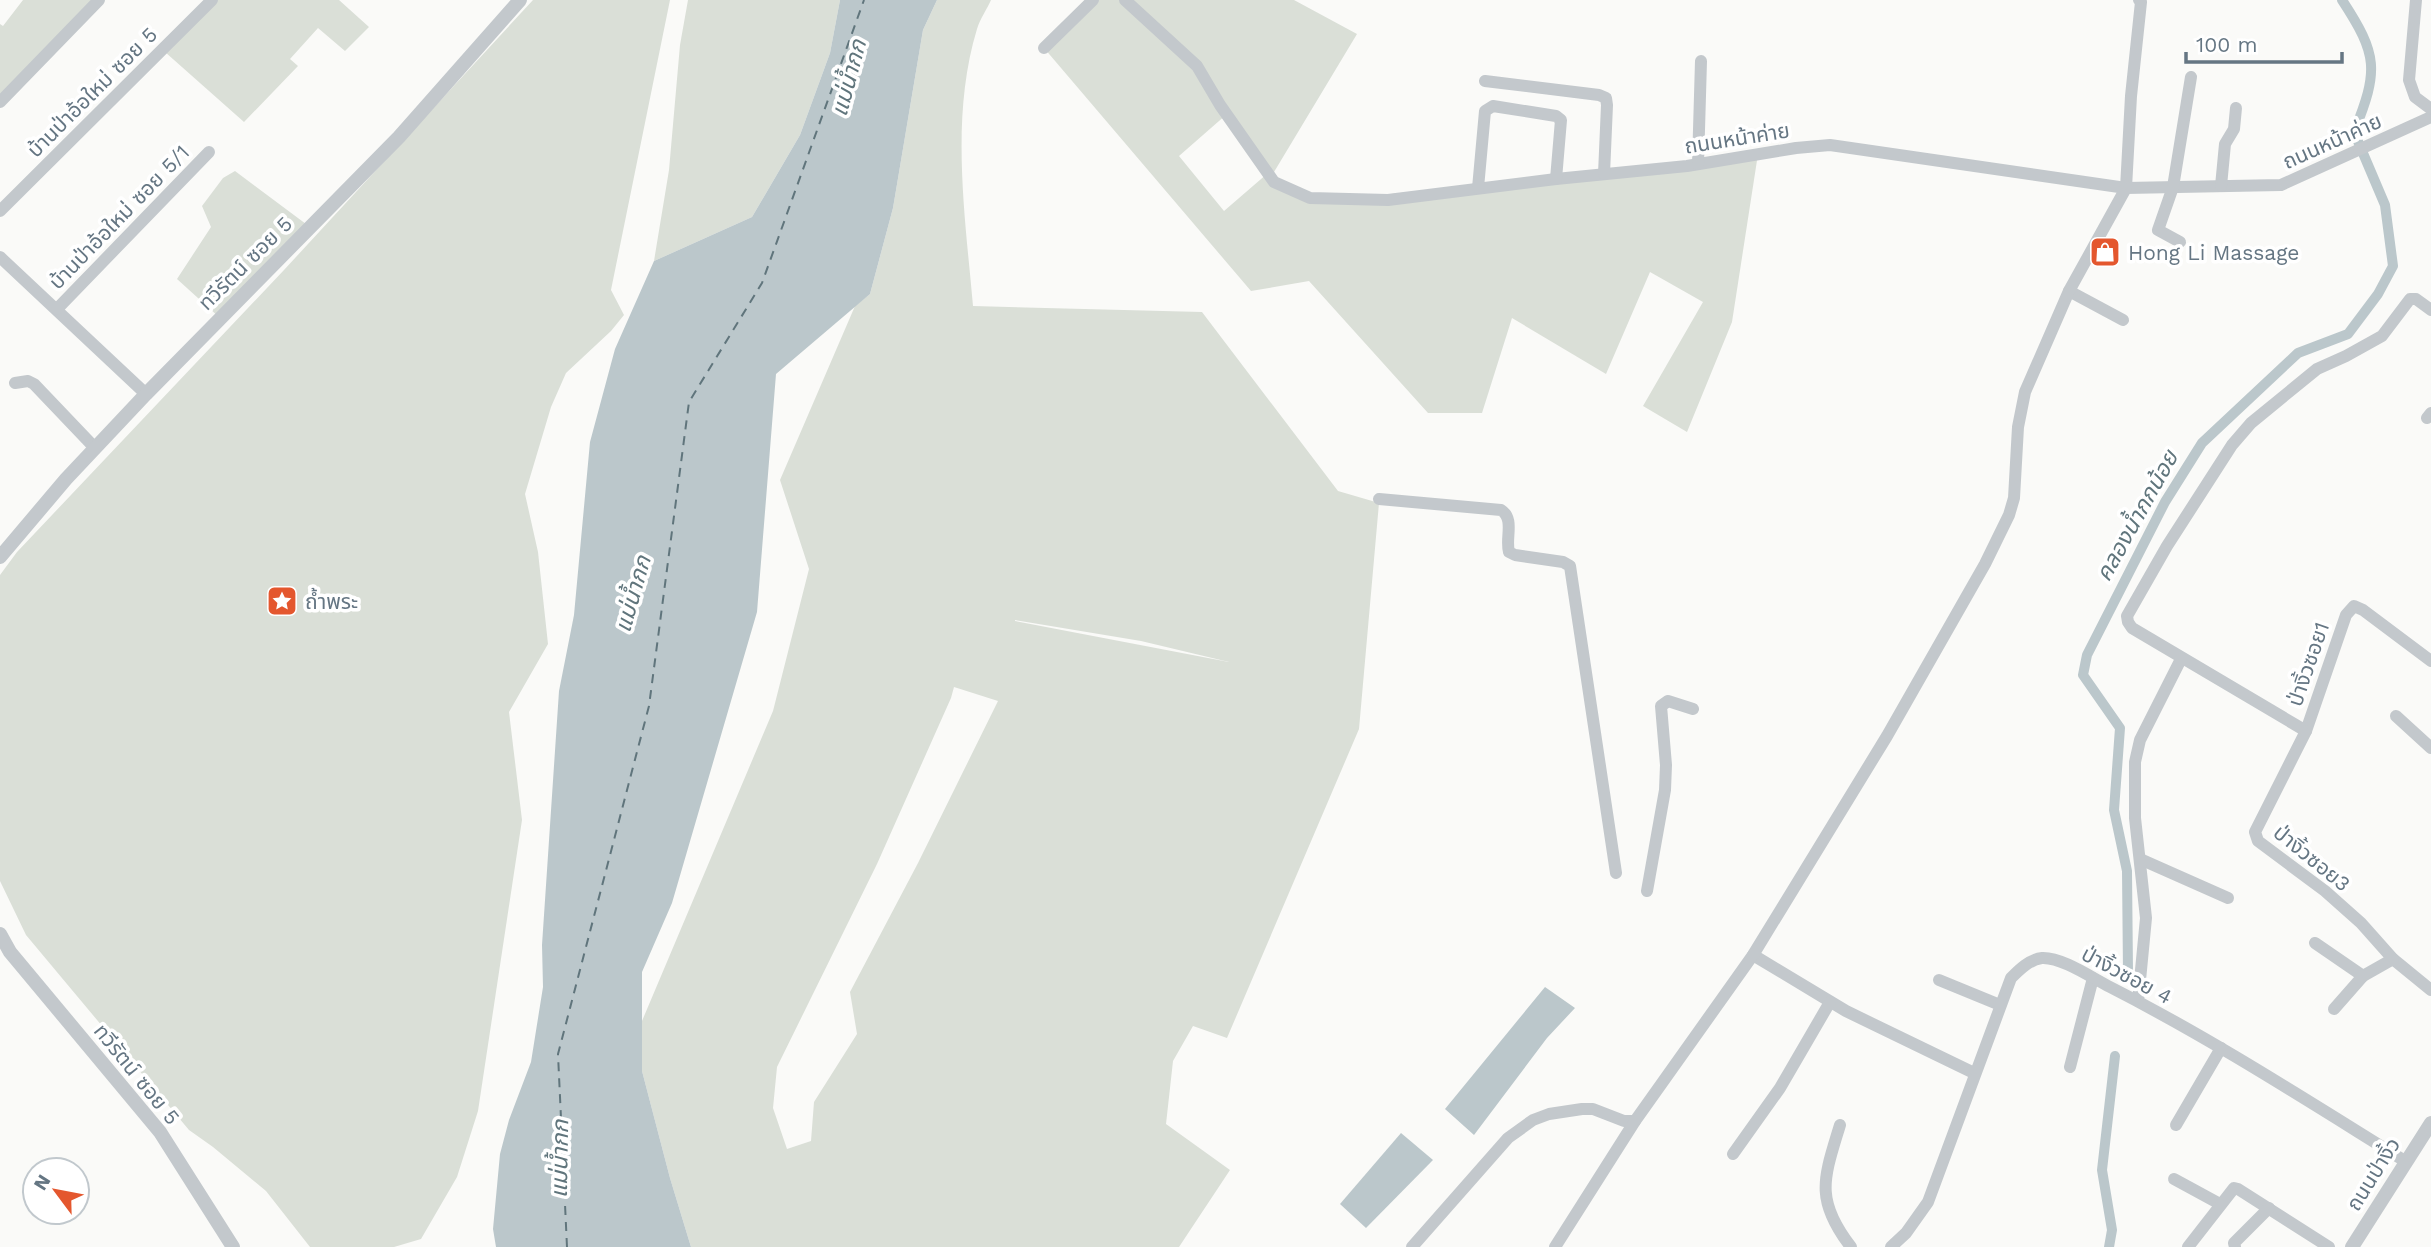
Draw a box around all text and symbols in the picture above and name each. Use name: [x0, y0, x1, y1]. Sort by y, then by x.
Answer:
scale bar: [2186, 21, 2342, 65]
street label: บ้านป่าอ้อใหม่ ซอย 5: [22, 22, 162, 162]
text: 100 m: [2196, 32, 2258, 57]
water label: แม่น้ำกก: [823, 35, 872, 119]
street label: ถนนหน้าค่าย: [2278, 108, 2386, 174]
street label: ถนนหน้าค่าย: [1683, 117, 1791, 159]
street label: บ้านป่าอ้อใหม่ ซอย 5/1: [44, 140, 194, 294]
street label: ทวีรัตน์ ซอย 5: [193, 211, 297, 315]
shop icon: Hong Li Massage: [2088, 235, 2122, 269]
place label: Hong Li Massage: [2128, 240, 2300, 265]
water label: คลองน้ำกกน้อย: [2087, 444, 2185, 586]
water label: แม่น้ำกก: [606, 551, 657, 635]
place icon: ถ้ำพระ: [265, 584, 299, 618]
place label: ถ้ำพระ: [305, 587, 358, 614]
street label: ป่างิ้วซอย1: [2281, 618, 2334, 709]
street label: ป่างิ้วซอย3: [2269, 819, 2356, 896]
street label: ป่างิ้วซอย 4: [2077, 940, 2177, 1009]
street label: ทวีรัตน์ ซอย 5: [89, 1019, 185, 1129]
water label: แม่น้ำกก: [543, 1118, 574, 1198]
street label: ถนนป่างิ้ว: [2340, 1133, 2405, 1215]
north arrow: [21, 1156, 91, 1226]
text: N: [29, 1170, 55, 1194]

